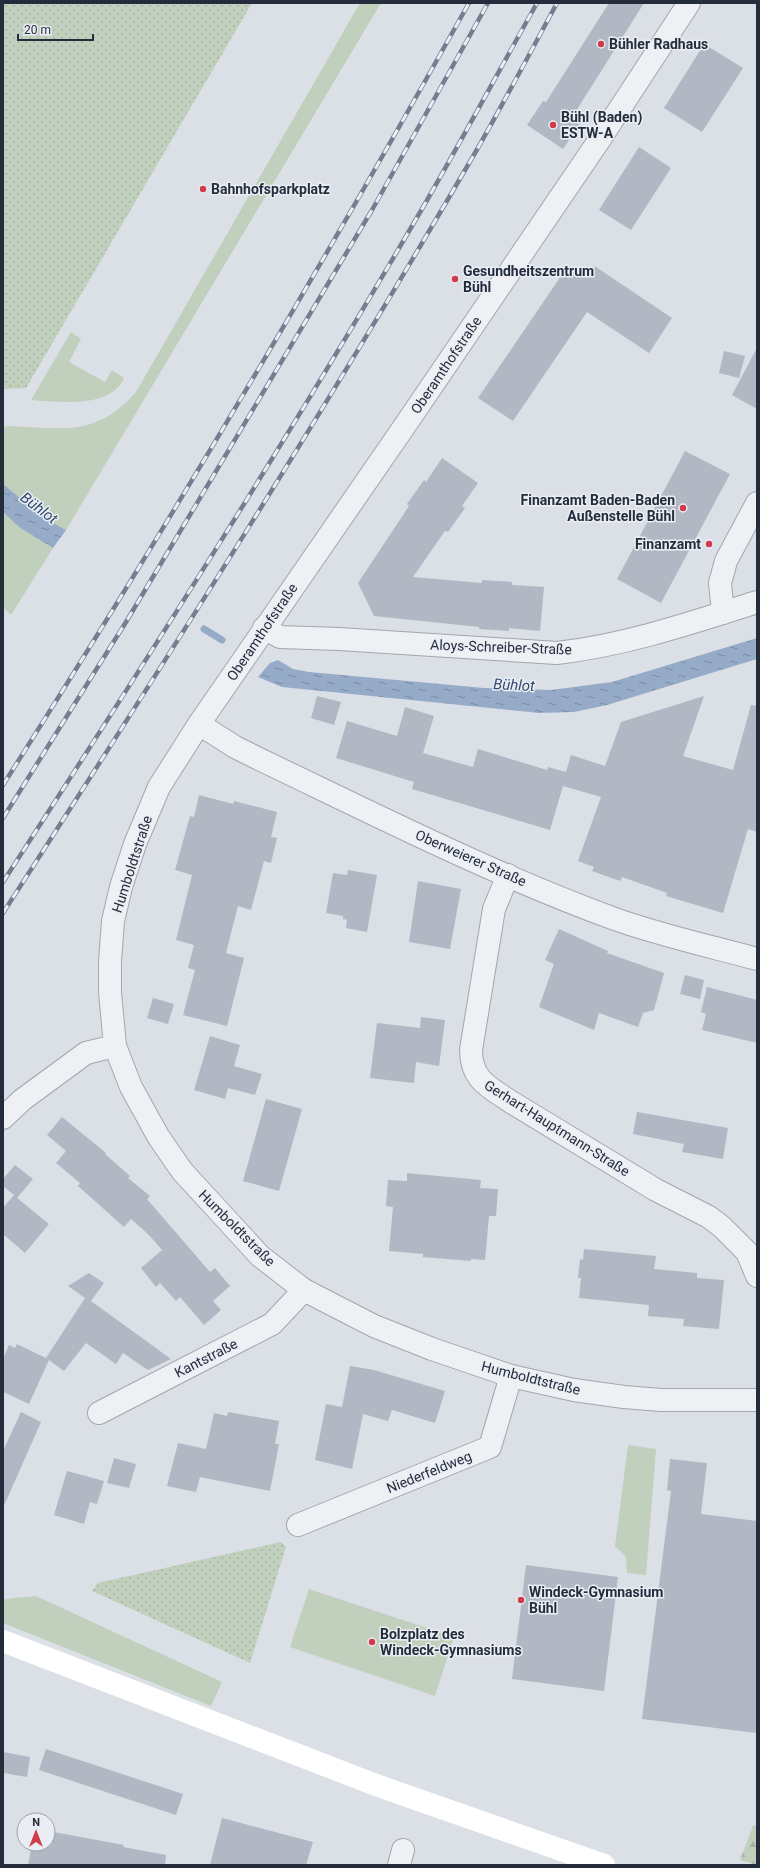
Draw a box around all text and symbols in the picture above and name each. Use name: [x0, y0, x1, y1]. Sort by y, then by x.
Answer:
scale bar: [18, 16, 93, 42]
text: 20 m: [24, 23, 51, 37]
place label: Bühler Radhaus: [609, 36, 708, 52]
marker: Bühler Radhaus: [596, 39, 606, 49]
place label: Bühl (Baden) ESTW-A: [561, 109, 642, 141]
marker: Bühl (Baden) ESTW-A: [548, 120, 558, 130]
place label: Bahnhofsparkplatz: [211, 181, 330, 197]
marker: Bahnhofsparkplatz: [198, 184, 208, 194]
place label: Gesundheitszentrum Bühl: [463, 263, 594, 295]
marker: Gesundheitszentrum Bühl: [450, 274, 460, 284]
street label: Oberamthofstraße: [407, 313, 485, 417]
water label: Bühlot: [17, 488, 61, 528]
place label: Finanzamt Baden-Baden Außenstelle Bühl: [521, 492, 675, 524]
marker: Finanzamt Baden-Baden Außenstelle Bühl: [678, 503, 688, 513]
place label: Finanzamt: [635, 536, 701, 552]
marker: Finanzamt: [704, 539, 714, 549]
street label: Oberamthofstraße: [223, 580, 301, 684]
street label: Aloys-Schreiber-Straße: [430, 637, 572, 657]
water label: Bühlot: [493, 675, 536, 695]
street label: Humboldtstraße: [109, 813, 155, 915]
street label: Oberweierer Straße: [413, 826, 529, 890]
street label: Gerhart-Hauptmann-Straße: [481, 1077, 633, 1179]
street label: Humboldtstraße: [196, 1187, 278, 1269]
street label: Kantstraße: [172, 1335, 240, 1381]
street label: Humboldtstraße: [480, 1358, 582, 1398]
street label: Niederfeldweg: [384, 1448, 474, 1496]
place label: Windeck-Gymnasium Bühl: [529, 1584, 663, 1616]
marker: Windeck-Gymnasium Bühl: [516, 1595, 526, 1605]
place label: Bolzplatz des Windeck-Gymnasiums: [380, 1626, 522, 1658]
marker: Bolzplatz des Windeck-Gymnasiums: [367, 1637, 377, 1647]
north arrow: [16, 1812, 56, 1852]
text: N: [32, 1816, 40, 1829]

